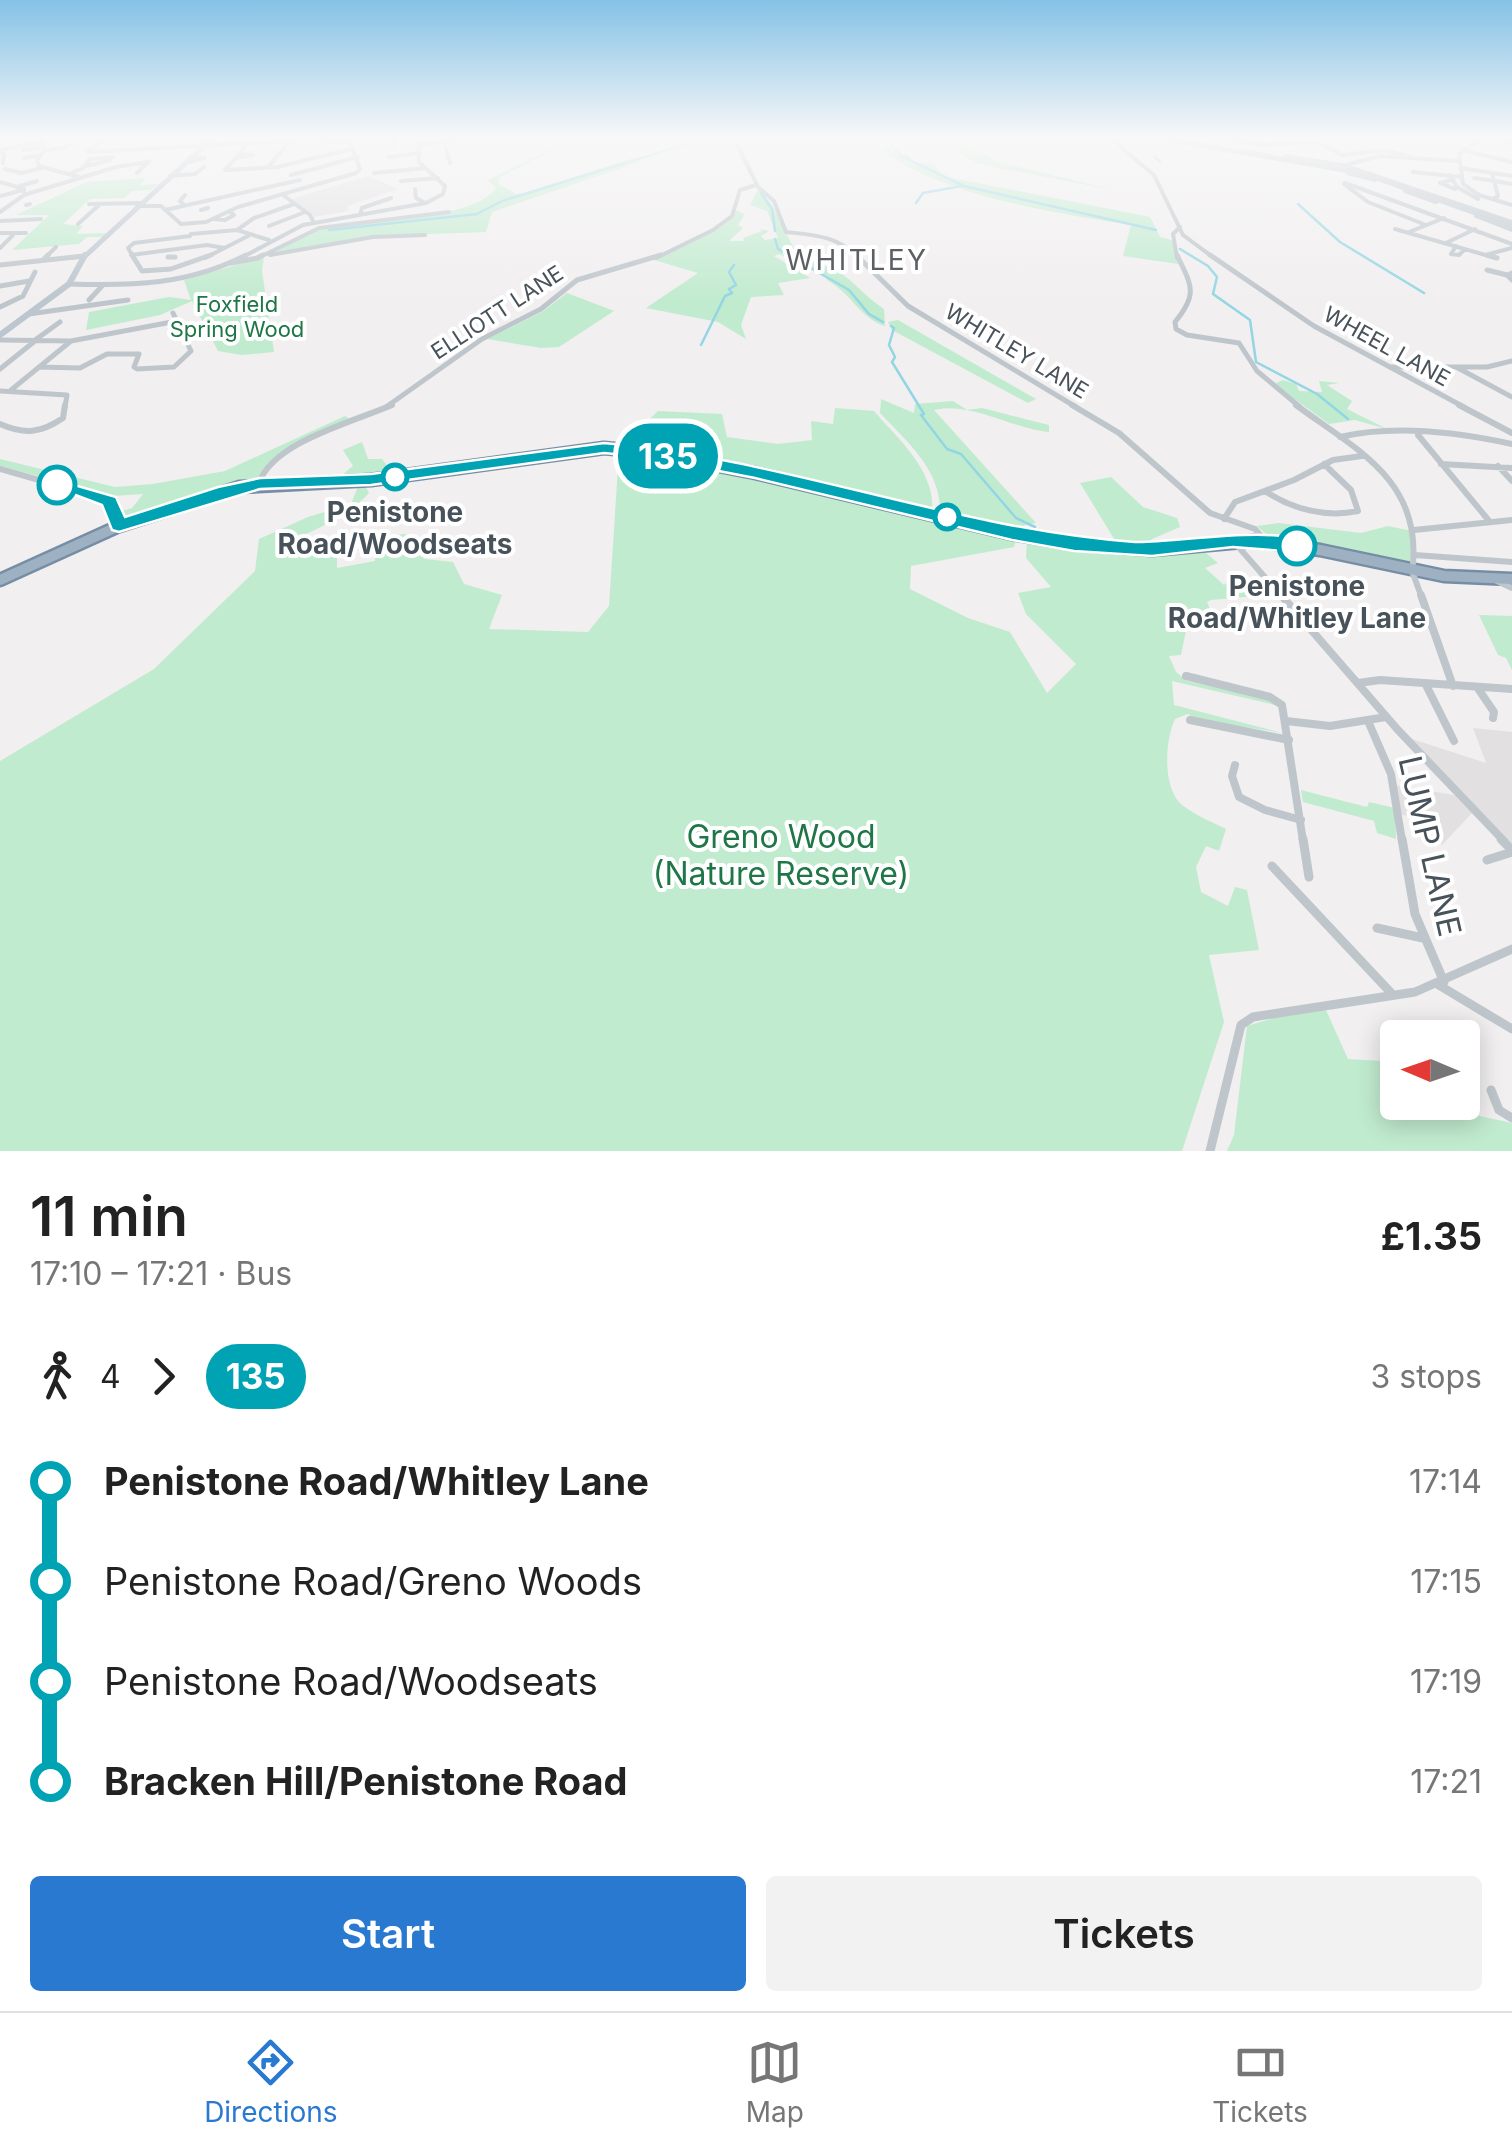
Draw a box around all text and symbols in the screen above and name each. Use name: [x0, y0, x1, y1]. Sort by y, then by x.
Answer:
district label: WHITLEY: [785, 243, 929, 277]
street label: ELLIOTT LANE: [426, 260, 568, 364]
park label: Foxfield Spring Wood: [170, 291, 304, 342]
street label: WHITLEY LANE: [941, 298, 1093, 404]
street label: WHEEL LANE: [1319, 301, 1455, 391]
line badge: 135: [610, 424, 726, 488]
text: 135: [638, 435, 698, 477]
marker: Penistone Road/Woodseats: [382, 464, 408, 490]
unlabelled marker: [38, 466, 76, 504]
place label: Penistone Road/Woodseats: [278, 495, 512, 561]
unlabelled marker: [934, 504, 960, 530]
marker: Penistone Road/Whitley Lane: [1278, 527, 1316, 565]
place label: Penistone Road/Whitley Lane: [1168, 569, 1426, 635]
street label: LUMP LANE: [1390, 752, 1470, 940]
park label: Greno Wood (Nature Reserve): [653, 817, 909, 893]
north arrow: [1380, 1020, 1480, 1120]
map controls: [1380, 1020, 1480, 1120]
text: 11 min: [30, 1183, 188, 1249]
text: £1.35: [1381, 1213, 1482, 1259]
text: 17:10 – 17:21 · Bus: [30, 1254, 292, 1293]
icon: walk: [30, 1349, 85, 1404]
icon: forward: [136, 1349, 191, 1404]
text: 135: [226, 1355, 286, 1397]
text: 4: [100, 1357, 121, 1396]
text: 3 stops: [1371, 1357, 1482, 1396]
text: Penistone Road/Whitley Lane: [104, 1458, 649, 1504]
text: 17:14: [1409, 1462, 1482, 1501]
text: Penistone Road/Greno Woods: [104, 1558, 642, 1604]
text: 17:15: [1410, 1562, 1482, 1601]
text: Penistone Road/Woodseats: [104, 1658, 598, 1704]
text: 17:19: [1410, 1662, 1482, 1701]
text: Bracken Hill/Penistone Road: [104, 1758, 628, 1804]
text: 17:21: [1410, 1762, 1482, 1801]
button: Start: [30, 1876, 746, 1991]
button: Tickets: [766, 1876, 1482, 1991]
tab: Directions: [204, 2035, 338, 2129]
tab: Map: [746, 2035, 804, 2129]
tab: Tickets: [1212, 2035, 1308, 2129]

